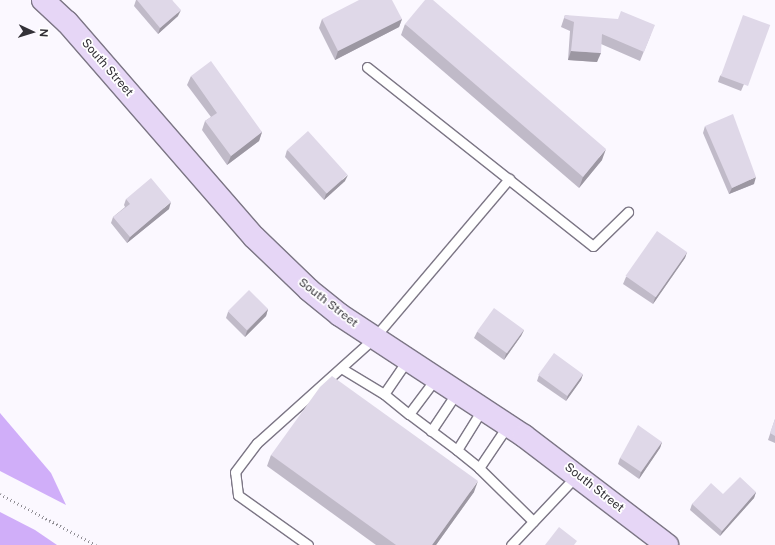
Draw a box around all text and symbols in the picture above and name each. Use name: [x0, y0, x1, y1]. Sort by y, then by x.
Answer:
north arrow: [12, 12, 52, 52]
text: N: [38, 28, 50, 38]
street label: South Street: [78, 36, 136, 100]
street label: South Street: [295, 275, 361, 331]
street label: South Street: [561, 460, 627, 516]

